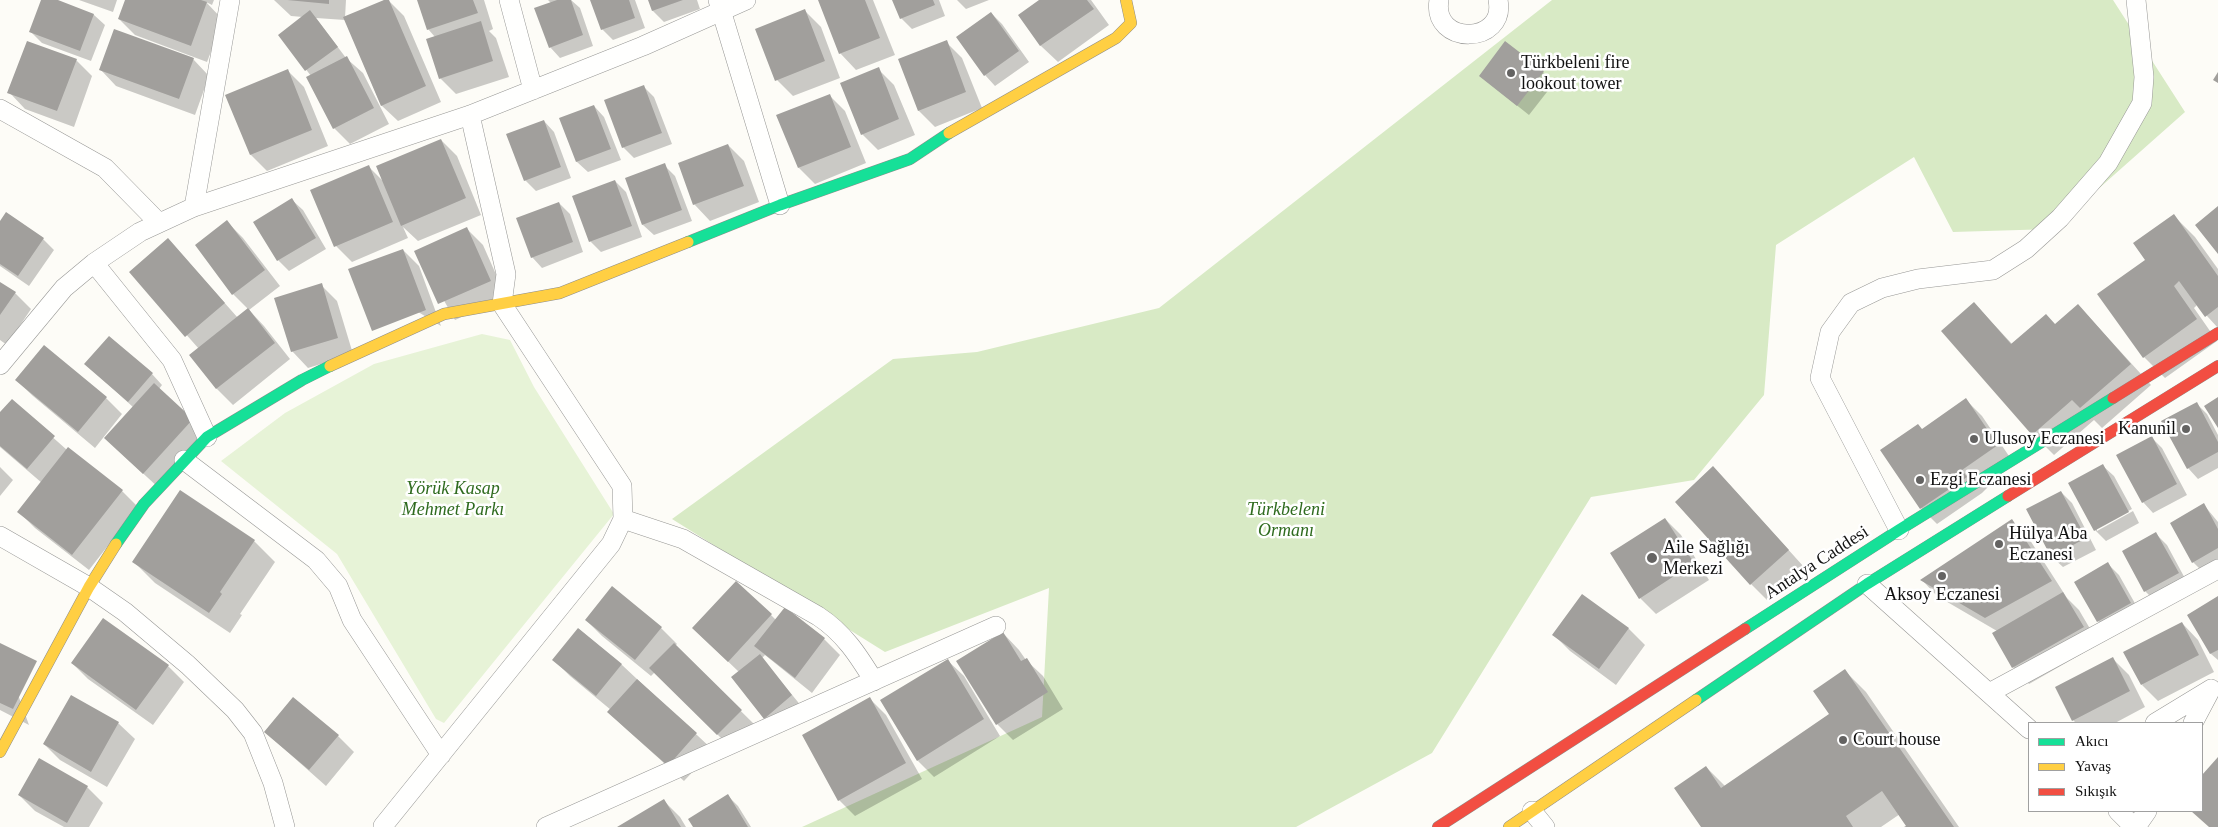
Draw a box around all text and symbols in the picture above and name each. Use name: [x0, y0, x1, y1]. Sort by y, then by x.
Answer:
place label: Türkbeleni fire lookout tower: [1521, 52, 1629, 94]
marker: Türkbeleni fire lookout tower: [1505, 67, 1517, 79]
place label: Kanunil: [2118, 418, 2176, 440]
marker: Kanunil: [2180, 423, 2192, 435]
place label: Ulusoy Eczanesi: [1984, 428, 2104, 450]
marker: Ulusoy Eczanesi: [1968, 433, 1980, 445]
place label: Ezgi Eczanesi: [1930, 469, 2031, 491]
marker: Ezgi Eczanesi: [1914, 474, 1926, 486]
park label: Yörük Kasap Mehmet Parkı: [402, 478, 504, 520]
park label: Türkbeleni Ormanı: [1247, 499, 1325, 542]
street label: Antalya Caddesi: [1761, 521, 1873, 605]
place label: Hülya Aba Eczanesi: [2009, 523, 2087, 566]
place label: Aile Sağlığı Merkezi: [1663, 537, 1749, 580]
marker: Hülya Aba Eczanesi: [1993, 538, 2005, 550]
marker: Aile Sağlığı Merkezi: [1645, 551, 1659, 565]
marker: Aksoy Eczanesi: [1936, 570, 1948, 582]
place label: Aksoy Eczanesi: [1884, 584, 2000, 606]
legend: [2028, 722, 2203, 812]
place label: Court house: [1853, 729, 1940, 751]
text: Akıcı: [2075, 733, 2108, 749]
marker: Court house: [1837, 734, 1849, 746]
text: Yavaş: [2075, 758, 2111, 774]
text: Sıkışık: [2075, 783, 2117, 799]

